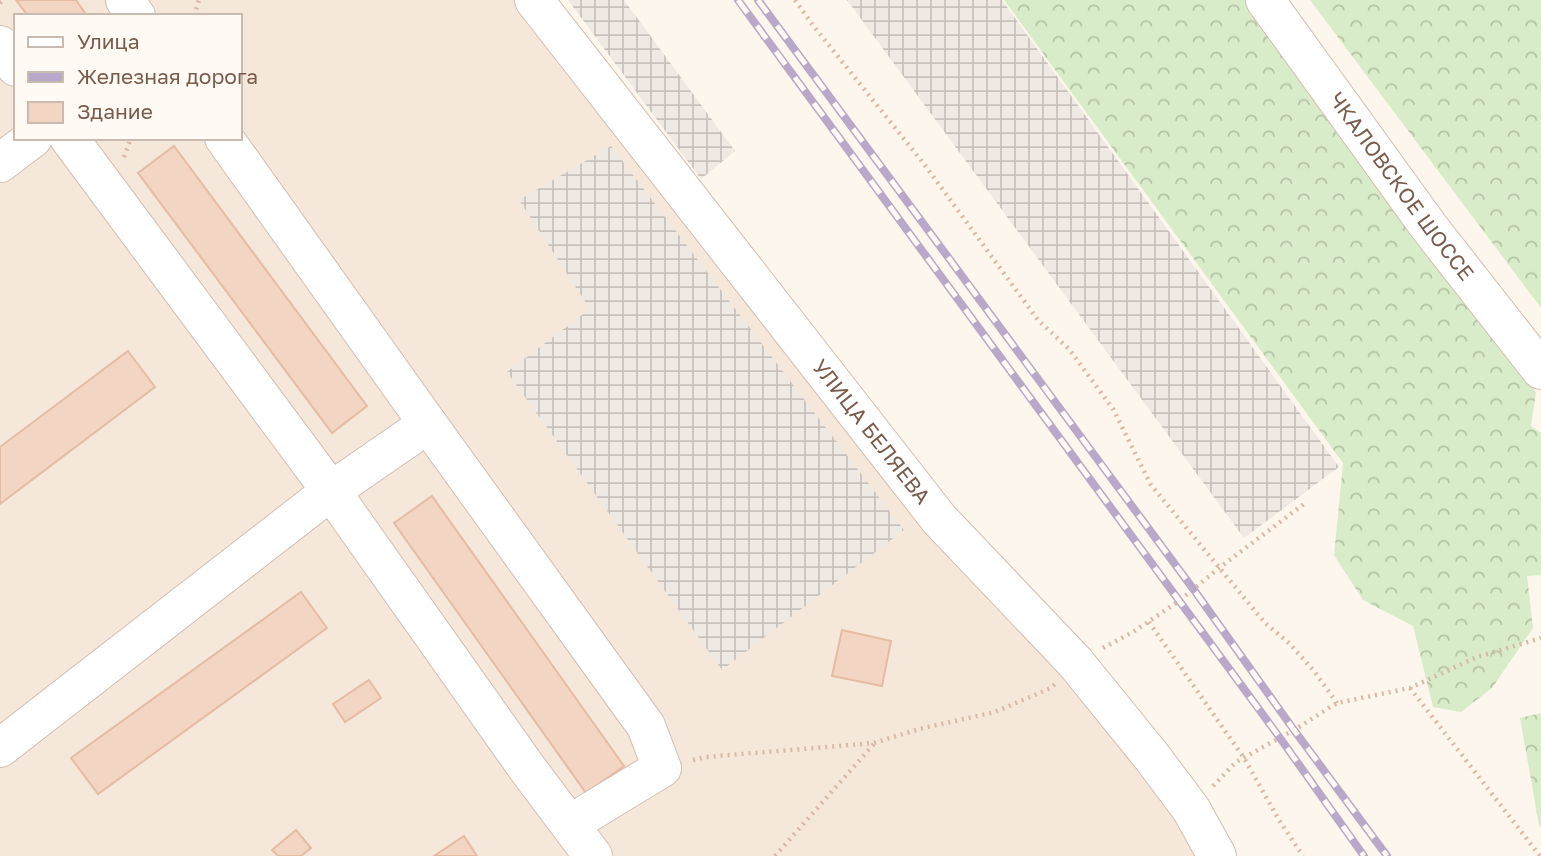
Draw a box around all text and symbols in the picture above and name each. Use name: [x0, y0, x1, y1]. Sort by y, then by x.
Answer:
legend: [14, 14, 242, 140]
text: Улица: [77, 28, 140, 54]
text: Железная дорога: [77, 63, 258, 89]
street label: ЧКАЛОВСКОЕ ШОССЕ: [1324, 87, 1480, 285]
text: Здание: [77, 98, 153, 124]
street label: УЛИЦА БЕЛЯЕВА: [807, 354, 936, 509]

